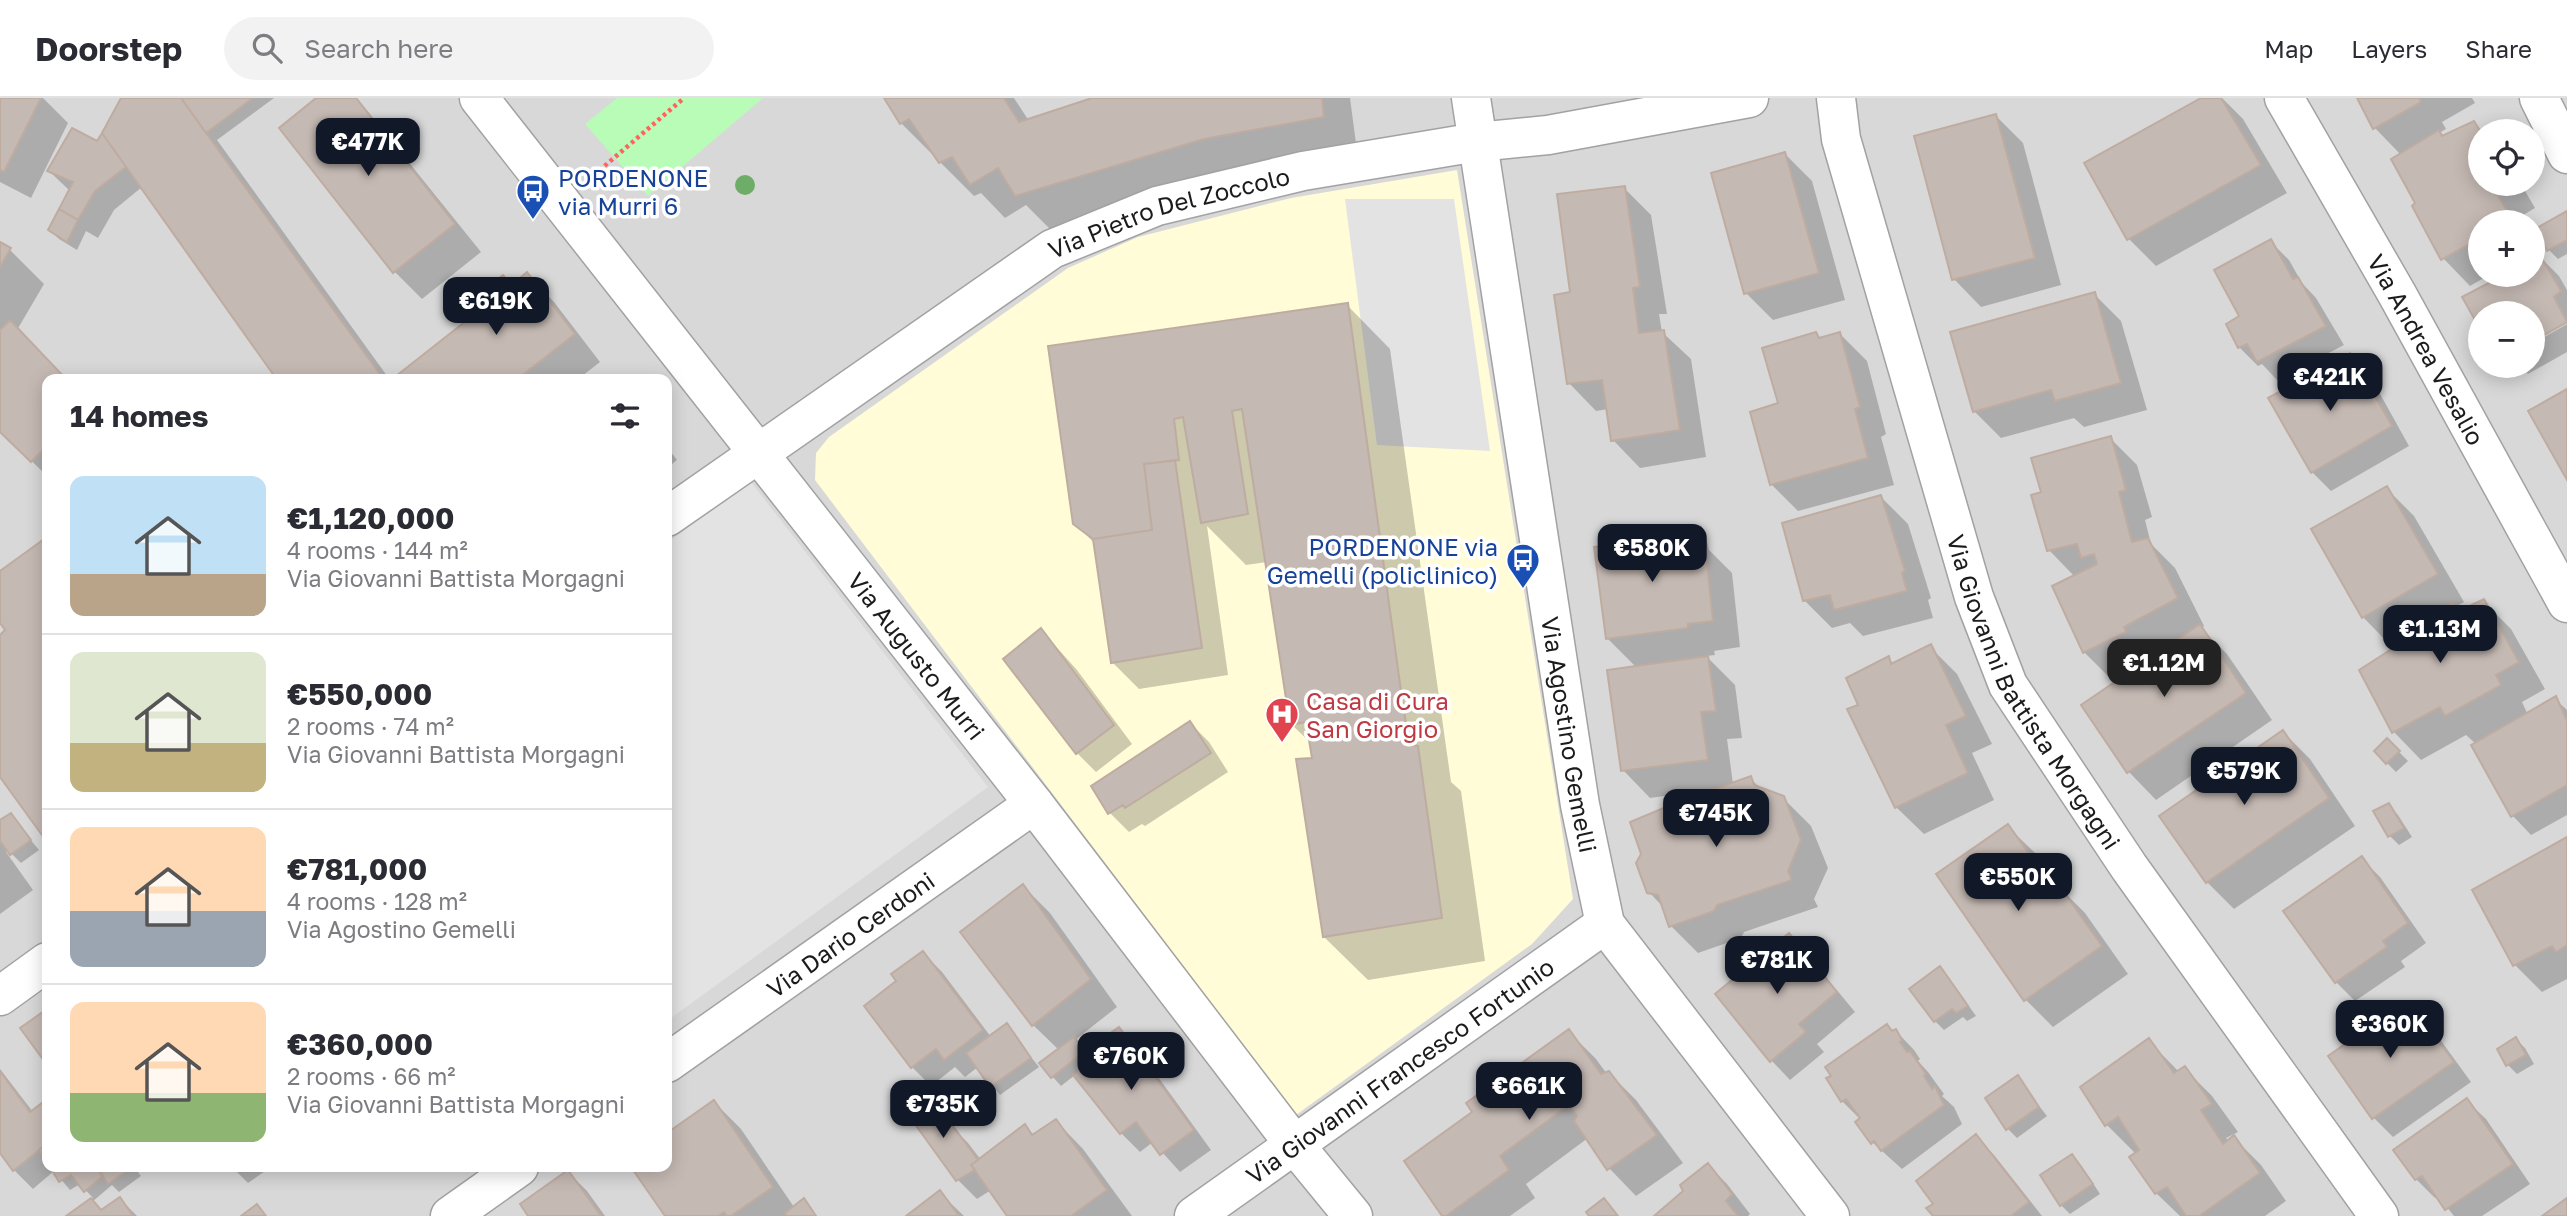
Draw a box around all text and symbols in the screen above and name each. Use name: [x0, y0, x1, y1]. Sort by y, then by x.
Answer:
search box: [224, 17, 714, 80]
text: Doorstep: [35, 29, 182, 68]
icon: search: [248, 29, 286, 67]
text: Search here: [304, 33, 453, 64]
text: Map: [2264, 34, 2313, 63]
text: Layers: [2351, 34, 2427, 63]
text: Share: [2465, 34, 2532, 63]
pin: €477K: [319, 118, 417, 178]
map controls: [2468, 119, 2545, 378]
button: locate: [2468, 119, 2545, 196]
text: €477K: [332, 127, 404, 155]
street label: Via Pietro Del Zoccolo: [1043, 160, 1292, 264]
place label: PORDENONE via Murri 6: [558, 163, 708, 220]
bus stop icon: PORDENONE via Murri 6: [514, 172, 552, 221]
button: +: [2468, 210, 2545, 287]
street label: Via Andrea Vesalio: [2362, 249, 2491, 450]
pin: €619K: [447, 278, 545, 337]
text: €619K: [459, 286, 533, 314]
button: −: [2468, 301, 2545, 378]
pin: €421K: [2281, 354, 2379, 413]
text: €421K: [2293, 362, 2367, 390]
icon: filters: [606, 397, 644, 435]
text: 14 homes: [70, 398, 209, 434]
text: €1,120,000: [287, 500, 455, 536]
icon: home: [126, 504, 210, 588]
pin: €580K: [1603, 524, 1701, 584]
street label: Via Giovanni Battista Morgagni: [1942, 531, 2127, 854]
place label: PORDENONE via Gemelli (policlinico): [1267, 532, 1498, 589]
text: €580K: [1614, 533, 1690, 561]
text: 4 rooms · 144 m²: [287, 536, 468, 564]
bus stop icon: PORDENONE via Gemelli (policlinico): [1504, 541, 1542, 590]
text: Via Giovanni Battista Morgagni: [287, 564, 625, 592]
street label: Via Augusto Murri: [843, 566, 992, 745]
pin: €1.13M: [2383, 606, 2497, 665]
street label: Via Agostino Gemelli: [1537, 614, 1604, 855]
text: €1.13M: [2399, 614, 2481, 642]
pin: €1.12M: [2107, 640, 2221, 699]
text: €1.12M: [2123, 648, 2205, 676]
text: €550,000: [287, 676, 432, 712]
icon: home: [126, 680, 210, 764]
place label: Casa di Cura San Giorgio: [1306, 686, 1449, 743]
hospital icon: Casa di Cura San Giorgio: [1263, 695, 1301, 744]
text: 2 rooms · 74 m²: [287, 712, 454, 740]
text: Via Giovanni Battista Morgagni: [287, 740, 625, 768]
pin: €579K: [2195, 748, 2293, 807]
text: €579K: [2207, 756, 2281, 784]
pin: €745K: [1667, 790, 1765, 849]
text: €745K: [1679, 798, 1753, 826]
text: €781,000: [287, 851, 427, 887]
pin: €550K: [1969, 854, 2067, 913]
icon: home: [126, 855, 210, 939]
text: €550K: [1980, 862, 2056, 890]
street label: Via Dario Cerdoni: [761, 865, 939, 1003]
text: 4 rooms · 128 m²: [287, 887, 467, 915]
text: Via Agostino Gemelli: [287, 915, 516, 943]
pin: €781K: [1728, 936, 1826, 996]
text: €781K: [1741, 945, 1813, 973]
street label: Via Giovanni Francesco Fortunio: [1240, 951, 1559, 1189]
pin: €360K: [2341, 1000, 2439, 1060]
text: €360K: [2352, 1009, 2428, 1037]
text: €360,000: [287, 1026, 433, 1062]
icon: home: [126, 1030, 210, 1114]
pin: €760K: [1082, 1032, 1180, 1092]
text: €760K: [1094, 1041, 1168, 1069]
text: 2 rooms · 66 m²: [287, 1062, 456, 1090]
pin: €661K: [1480, 1062, 1578, 1122]
text: €661K: [1492, 1071, 1566, 1099]
pin: €735K: [894, 1080, 992, 1140]
text: €735K: [906, 1089, 980, 1117]
text: Via Giovanni Battista Morgagni: [287, 1090, 625, 1118]

